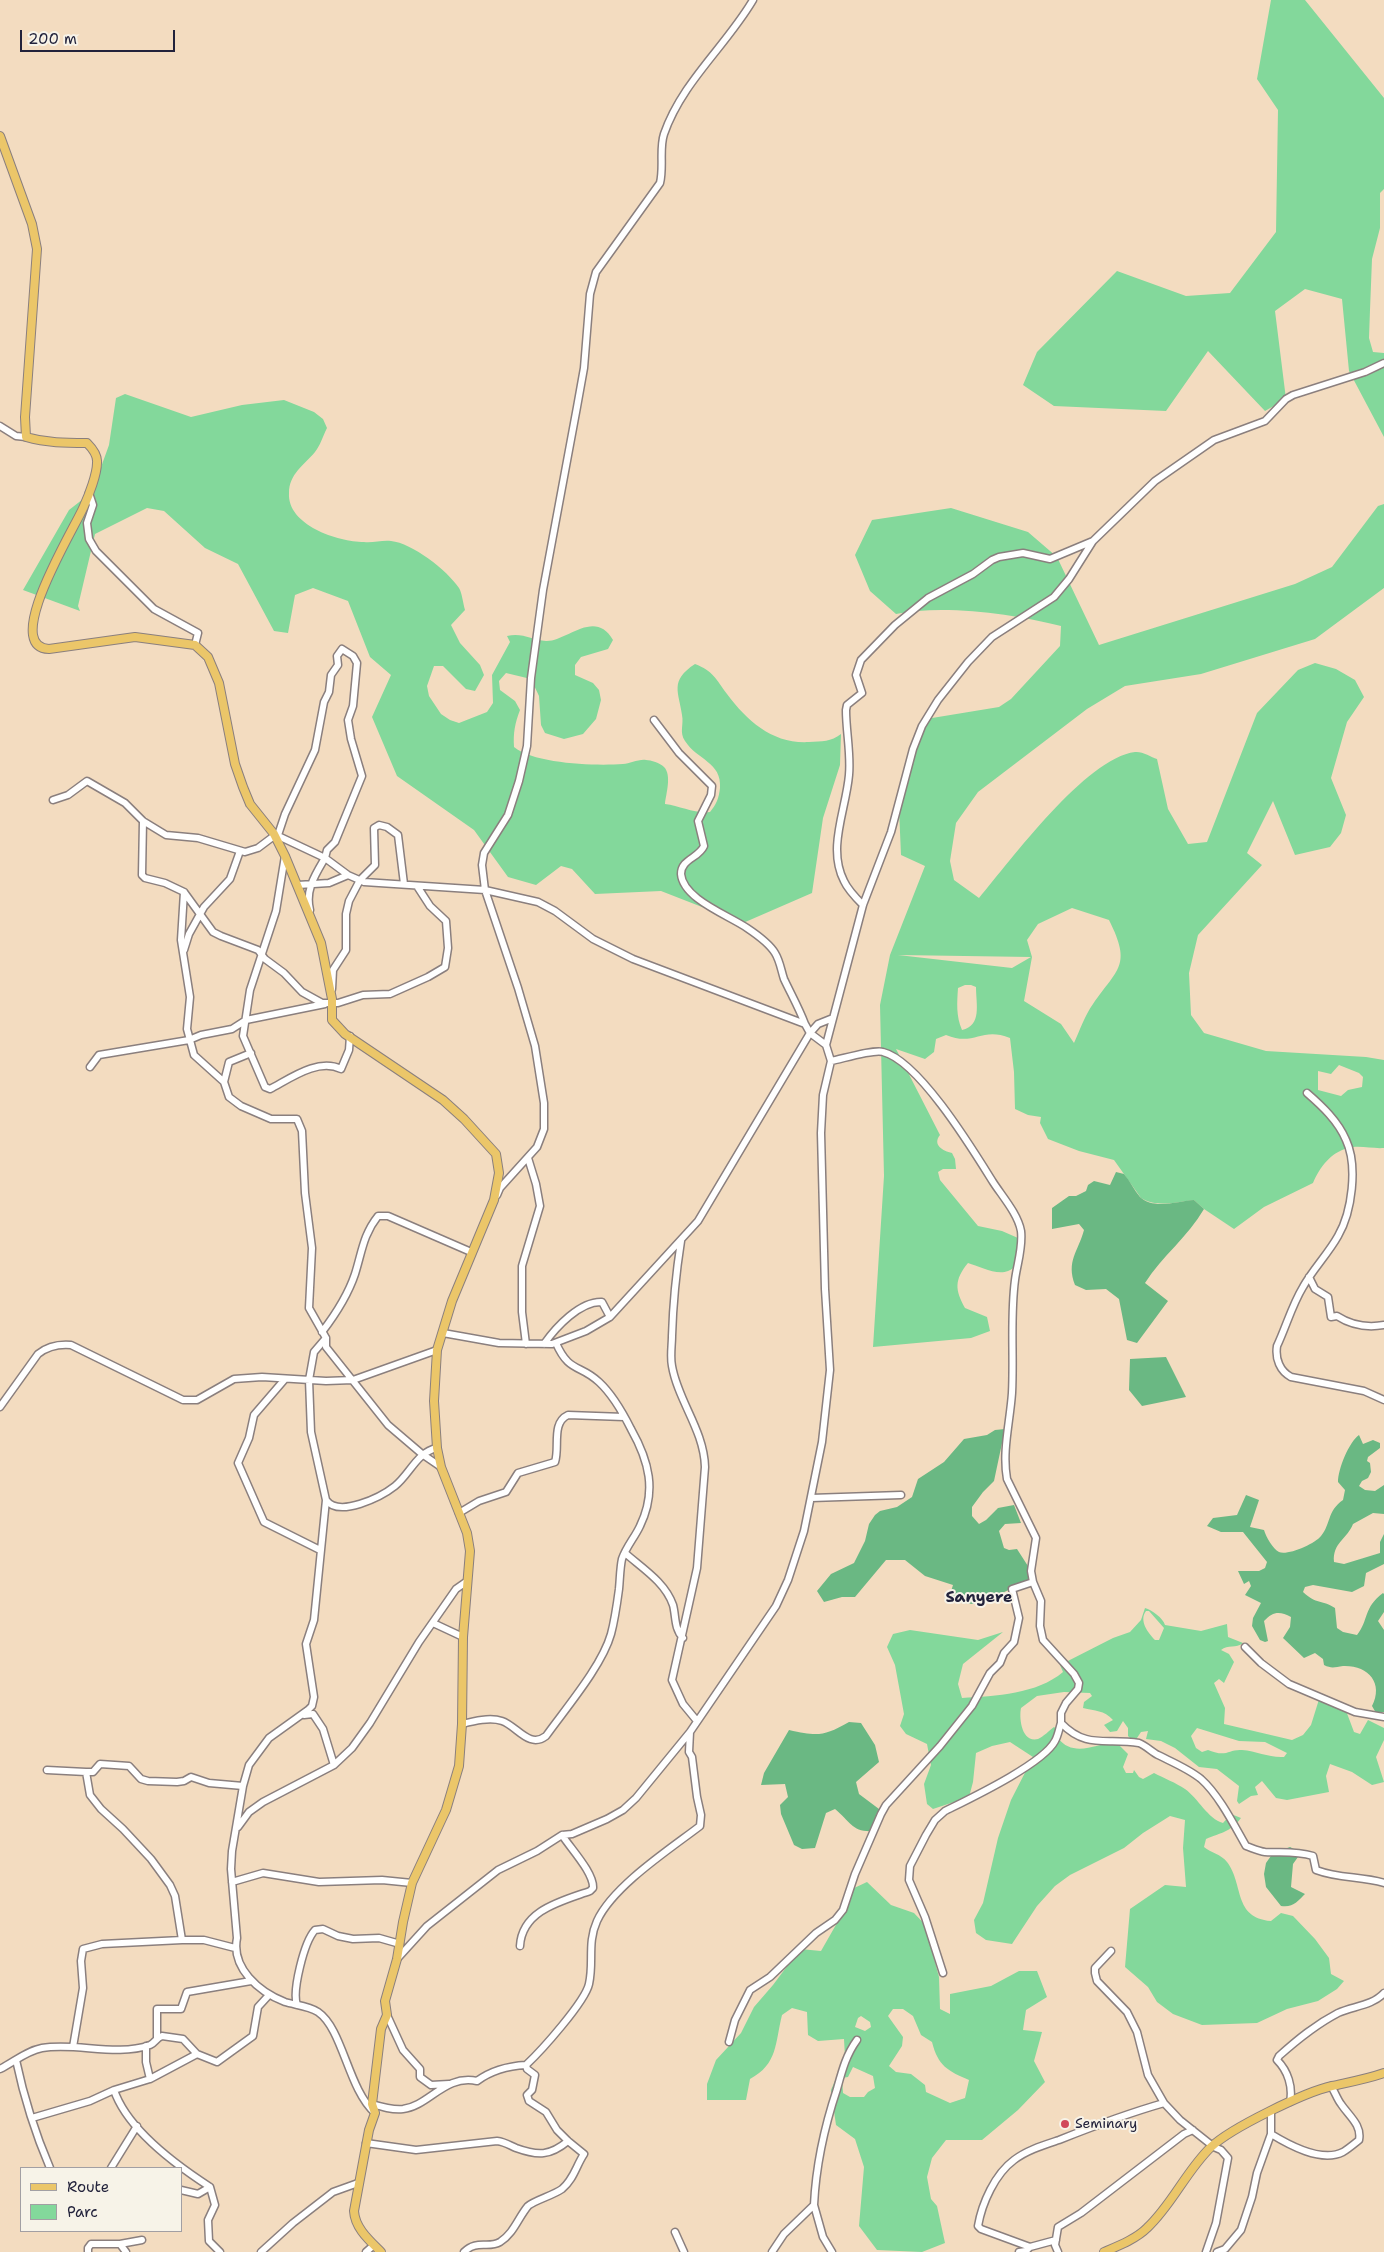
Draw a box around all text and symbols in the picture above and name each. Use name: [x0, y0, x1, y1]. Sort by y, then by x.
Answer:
scale bar: [22, 20, 178, 52]
text: 200 m: [28, 29, 77, 49]
district label: Sanyere: [945, 1588, 1013, 1608]
place label: Seminary: [1075, 2116, 1137, 2132]
marker: Seminary: [1059, 2118, 1071, 2130]
legend: [20, 2167, 182, 2232]
text: Route: [67, 2177, 109, 2197]
text: Parc: [67, 2202, 98, 2222]

